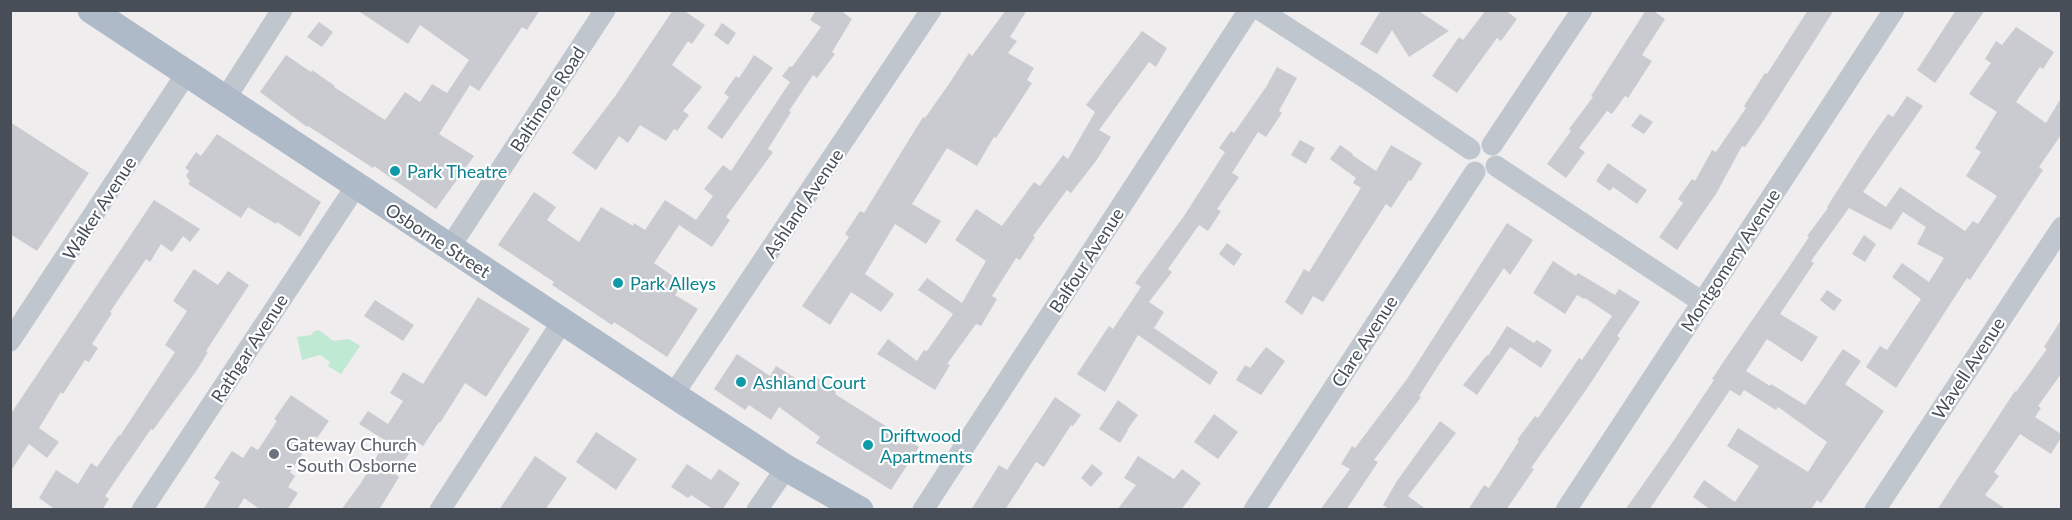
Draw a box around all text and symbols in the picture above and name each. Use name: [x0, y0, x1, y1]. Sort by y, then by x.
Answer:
street label: Baltimore Road: [505, 42, 589, 156]
street label: Ashland Avenue: [758, 144, 848, 262]
street label: Walker Avenue: [57, 152, 141, 264]
place label: Park Theatre: [407, 160, 507, 182]
marker: Park Theatre: [388, 164, 402, 178]
street label: Montgomery Avenue: [1676, 185, 1784, 335]
street label: Osborne Street: [381, 198, 495, 282]
street label: Balfour Avenue: [1044, 203, 1128, 317]
place label: Park Alleys: [630, 272, 716, 294]
marker: Park Alleys: [611, 276, 625, 290]
street label: Rathgar Avenue: [206, 290, 292, 406]
street label: Clare Avenue: [1326, 291, 1402, 391]
street label: Wavell Avenue: [1927, 313, 2009, 423]
place label: Ashland Court: [753, 371, 867, 393]
marker: Ashland Court: [734, 375, 748, 389]
place label: Driftwood Apartments: [880, 424, 973, 467]
place label: Gateway Church - South Osborne: [286, 433, 417, 476]
marker: Driftwood Apartments: [861, 438, 875, 452]
marker: Gateway Church - South Osborne: [267, 447, 281, 461]

